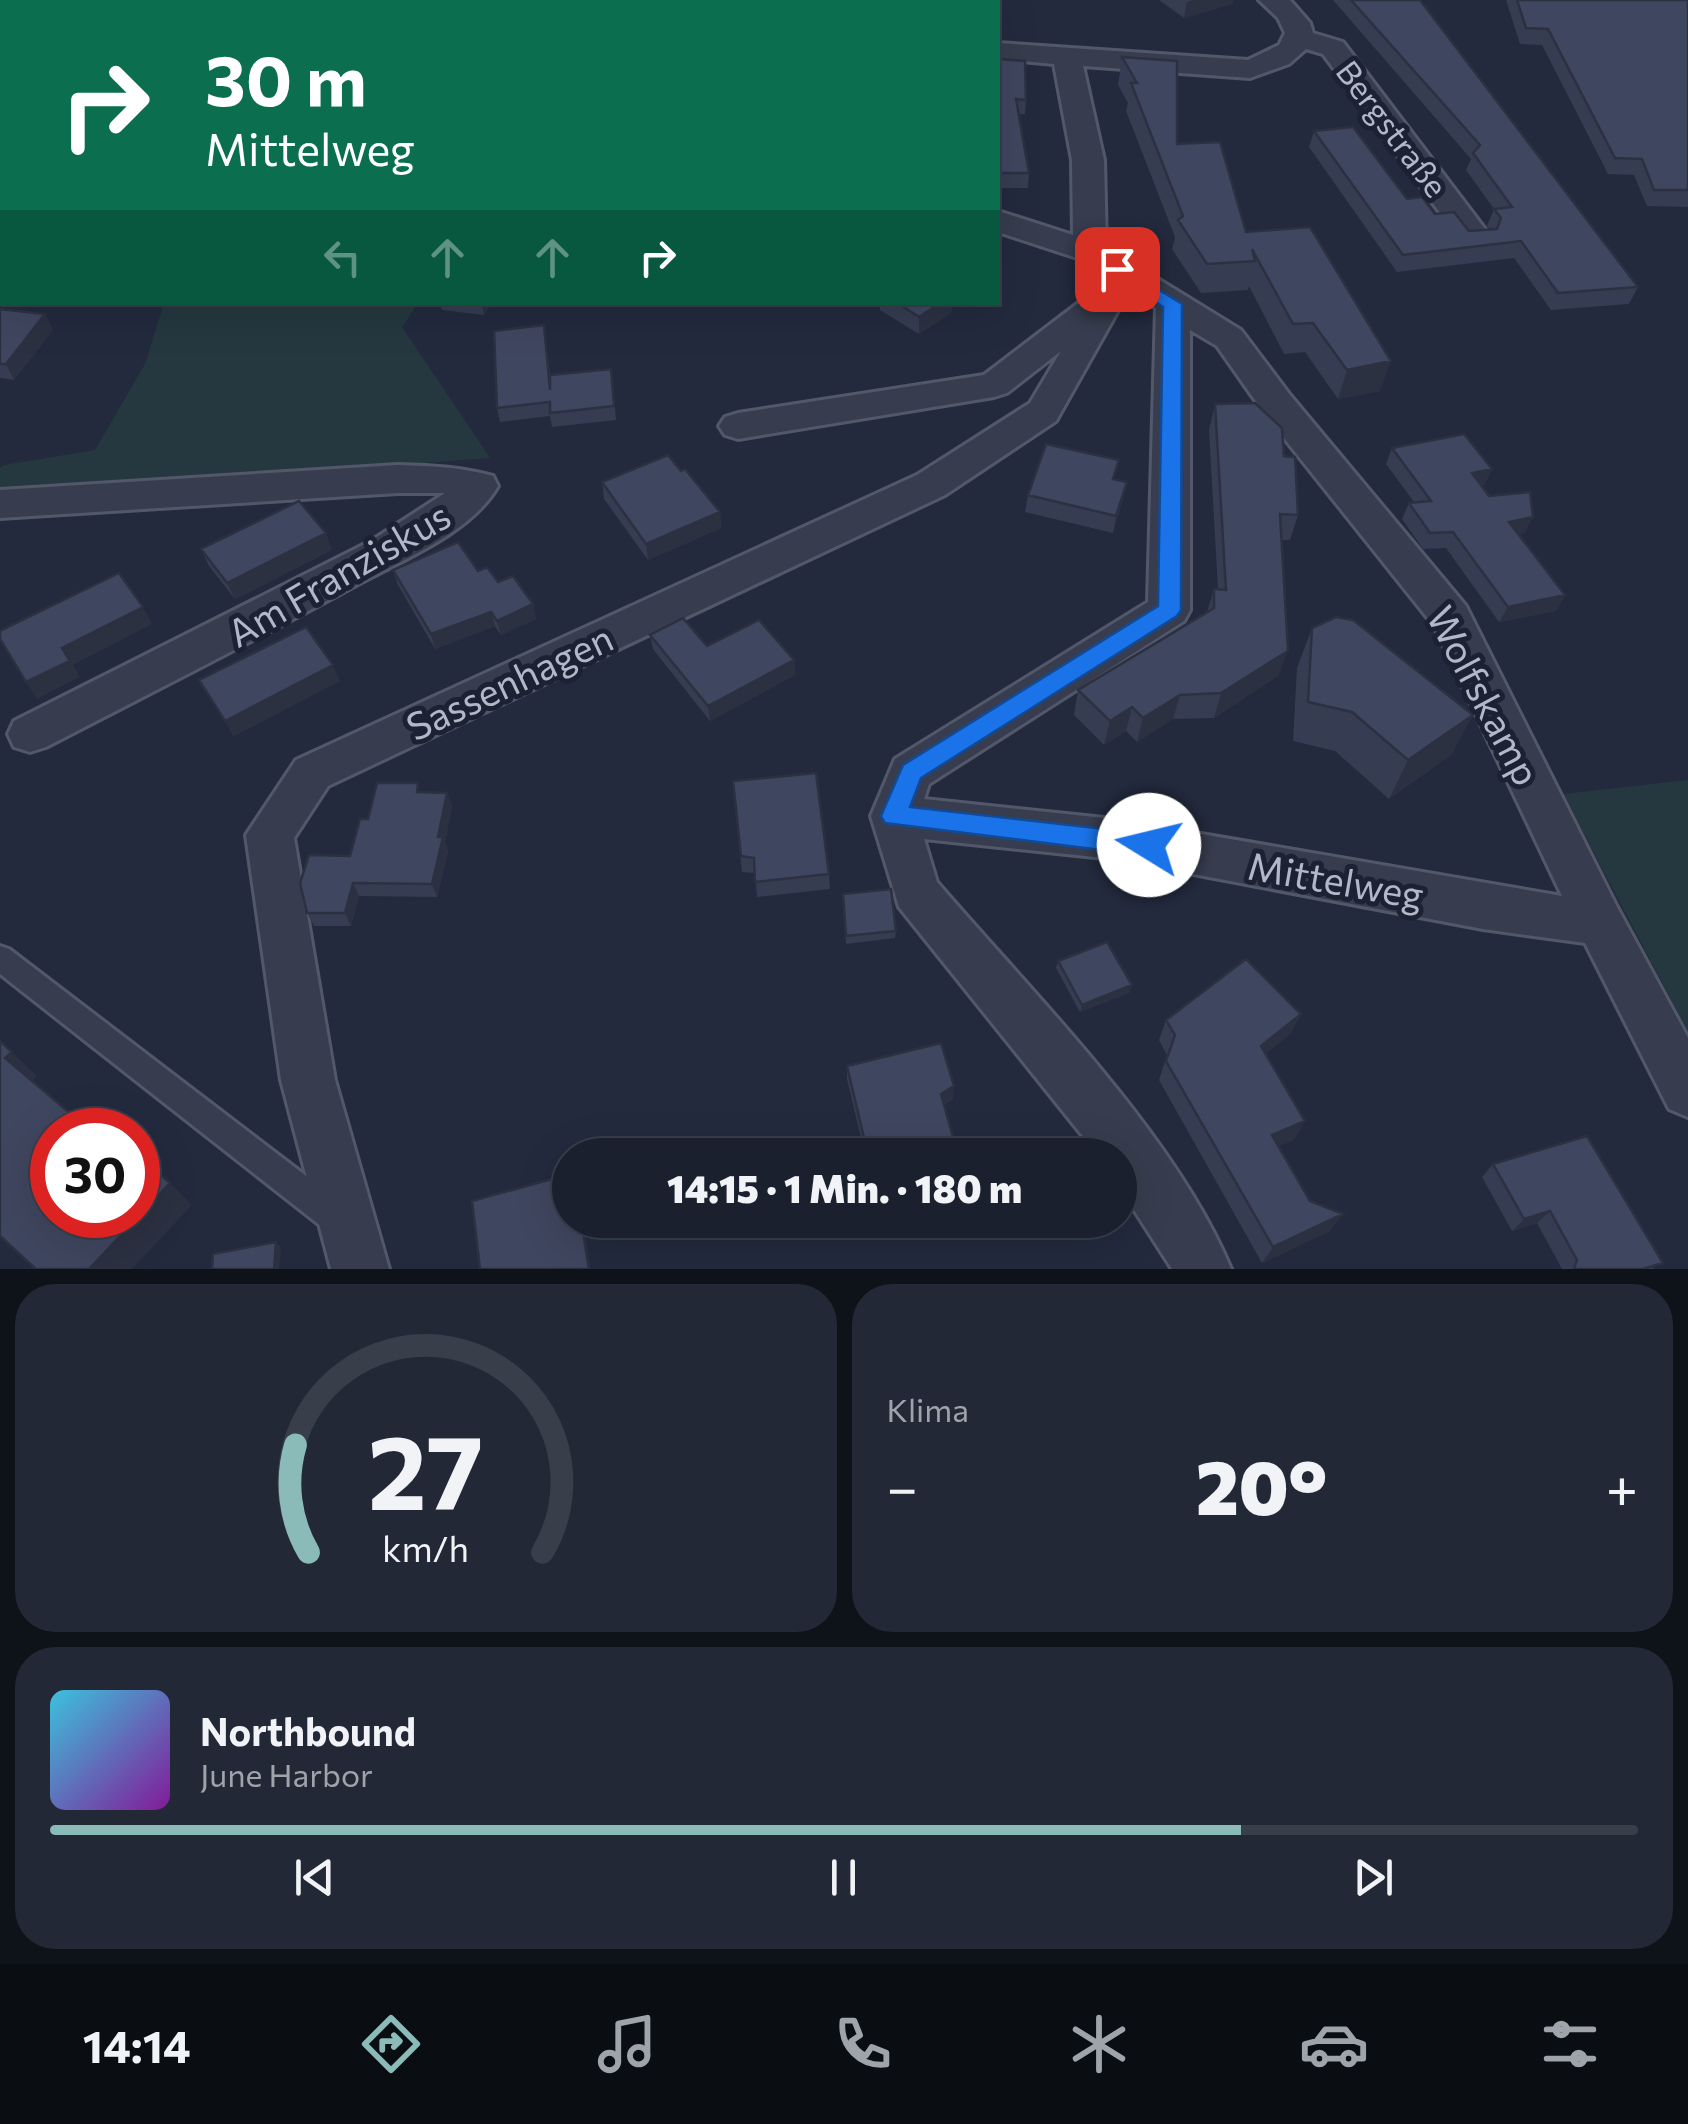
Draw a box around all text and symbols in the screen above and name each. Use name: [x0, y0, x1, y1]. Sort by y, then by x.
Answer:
text: 30 m: [205, 35, 367, 120]
icon: right: [40, 40, 170, 170]
street label: Bergstraße: [1329, 52, 1457, 204]
text: Mittelweg: [205, 120, 415, 175]
pin: [1075, 227, 1160, 312]
icon: left: [315, 230, 370, 285]
icon: ahead: [420, 230, 475, 285]
icon: ahead: [525, 230, 580, 285]
icon: right: [630, 230, 685, 285]
icon: arrive: [1090, 242, 1145, 297]
street label: Am Franziskus: [218, 490, 458, 656]
street label: Wolfskamp: [1418, 597, 1552, 793]
street label: Sassenhagen: [398, 613, 620, 749]
position arrow: [1097, 793, 1201, 897]
street label: Mittelweg: [1245, 840, 1427, 918]
speed limit sign: 30: [30, 1108, 160, 1238]
text: 14:15 · 1 Min. · 180 m: [667, 1164, 1022, 1211]
text: Klima: [887, 1389, 969, 1429]
text: 27: [368, 1404, 484, 1531]
text: 20°: [1196, 1439, 1328, 1530]
text: −: [887, 1452, 918, 1519]
text: +: [1606, 1452, 1638, 1519]
text: km/h: [382, 1526, 469, 1569]
text: Northbound: [200, 1707, 416, 1754]
text: June Harbor: [200, 1754, 373, 1794]
icon: previous: [287, 1850, 342, 1905]
icon: pause: [816, 1850, 871, 1905]
icon: next: [1346, 1850, 1401, 1905]
icon: directions: [356, 2009, 426, 2079]
icon: music: [592, 2009, 662, 2079]
icon: phone: [828, 2009, 898, 2079]
icon: climate: [1064, 2009, 1134, 2079]
icon: car: [1299, 2009, 1369, 2079]
icon: filters: [1535, 2009, 1605, 2079]
text: 14:14: [83, 2017, 191, 2072]

